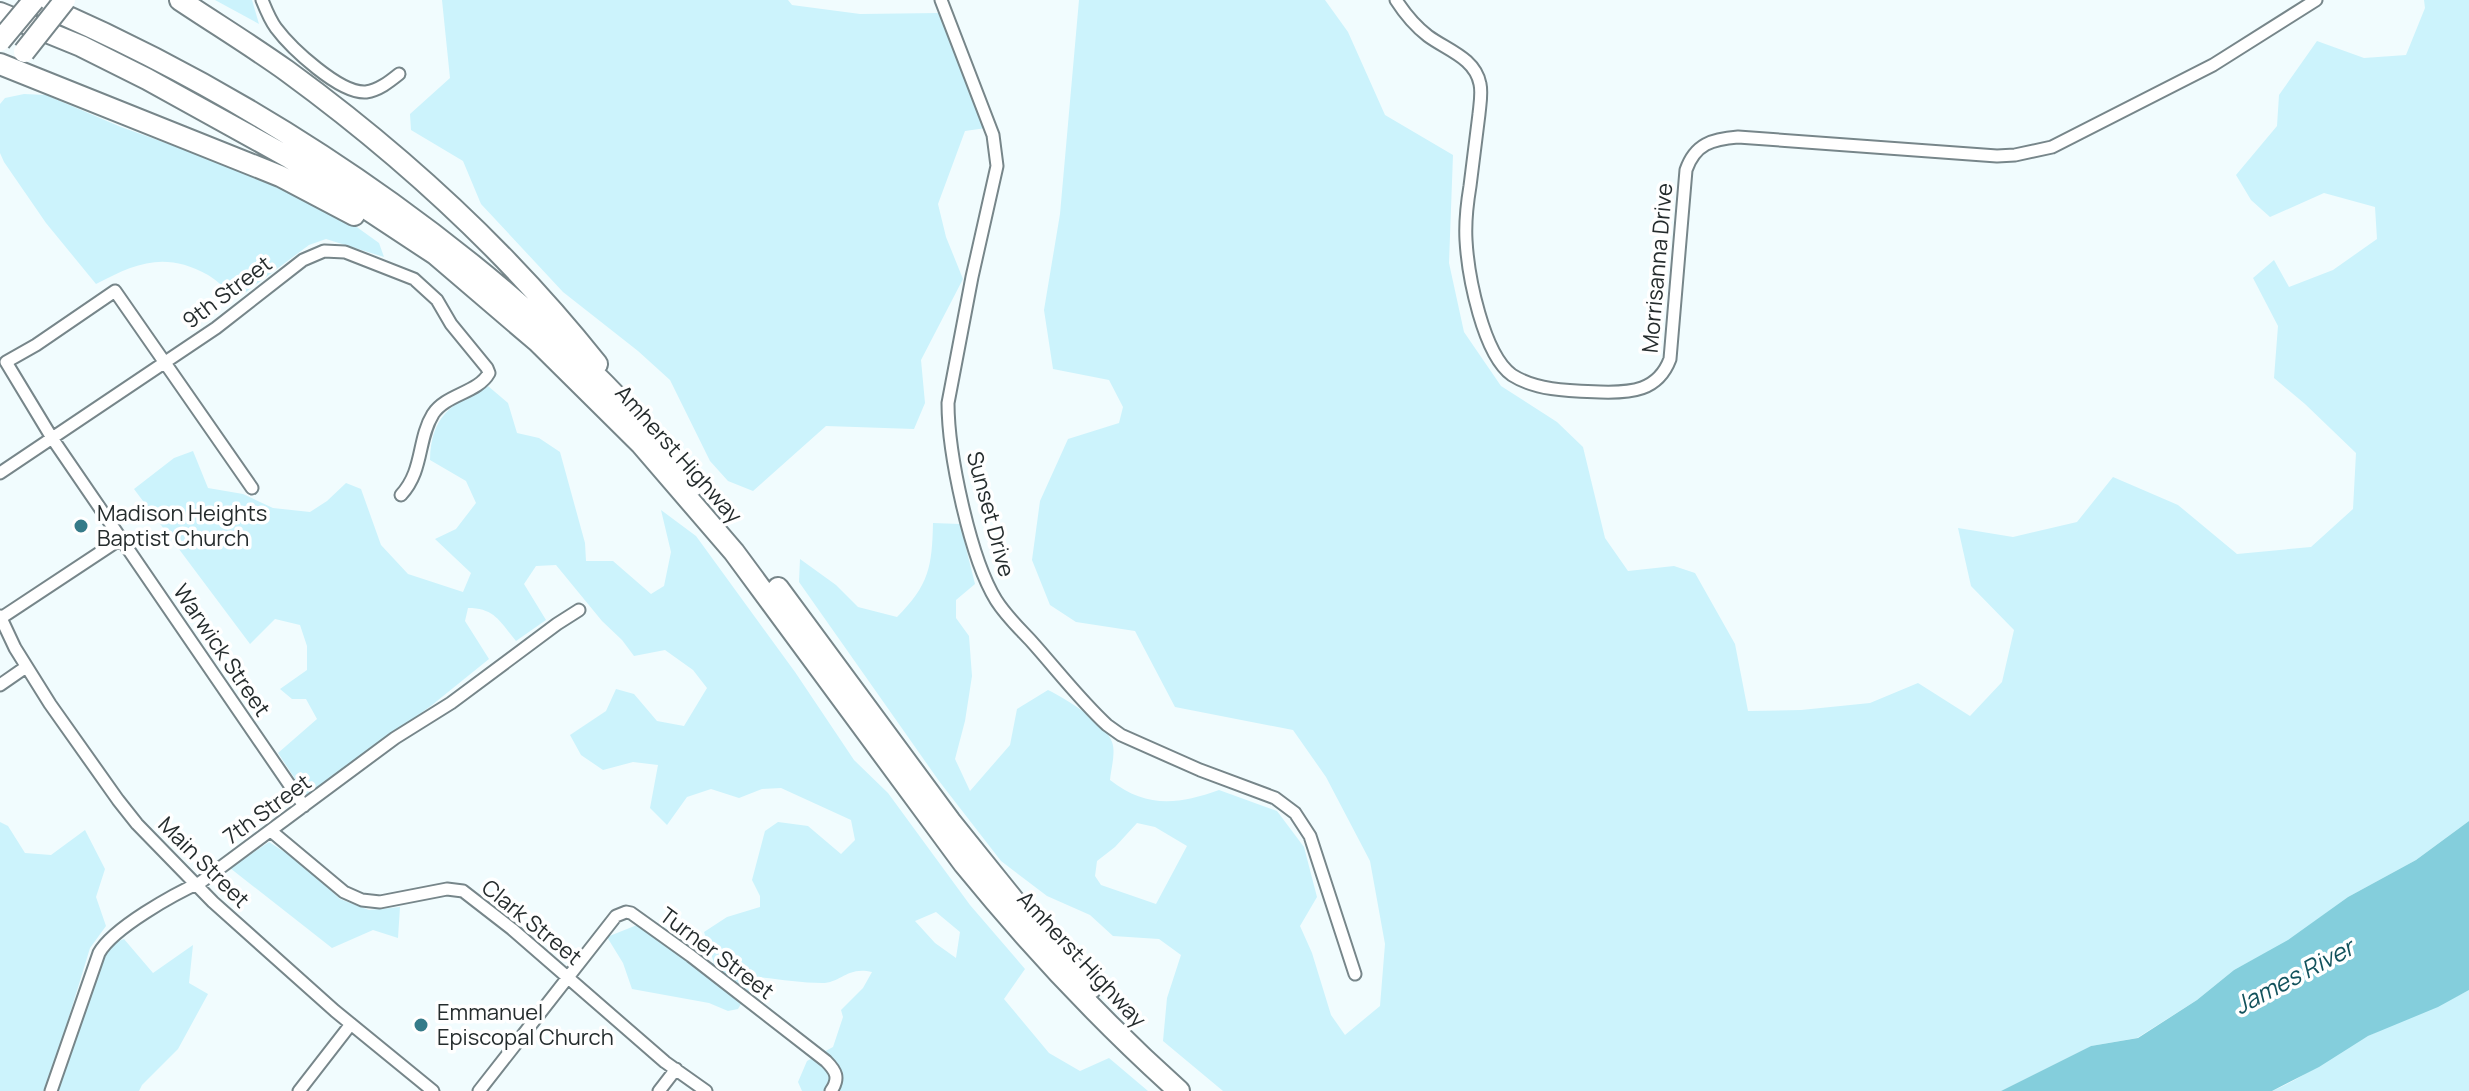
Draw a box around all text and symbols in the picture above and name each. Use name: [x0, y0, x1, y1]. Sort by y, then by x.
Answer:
street label: Morrisanna Drive: [1635, 182, 1679, 354]
street label: 9th Street: [176, 248, 278, 335]
street label: Amherst Highway: [609, 378, 749, 530]
street label: Sunset Drive: [960, 448, 1022, 580]
place label: Madison Heights Baptist Church: [97, 498, 267, 553]
marker: Madison Heights Baptist Church: [72, 517, 90, 535]
street label: Warwick Street: [167, 578, 278, 722]
street label: 7th Street: [217, 767, 317, 851]
street label: Main Street: [152, 810, 256, 914]
street label: Clark Street: [476, 872, 589, 972]
street label: Amherst Highway: [1011, 884, 1153, 1034]
street label: Turner Street: [654, 900, 780, 1006]
water label: James River: [2228, 929, 2362, 1021]
place label: Emmanuel Episcopal Church: [437, 997, 614, 1052]
marker: Emmanuel Episcopal Church: [412, 1016, 430, 1034]

